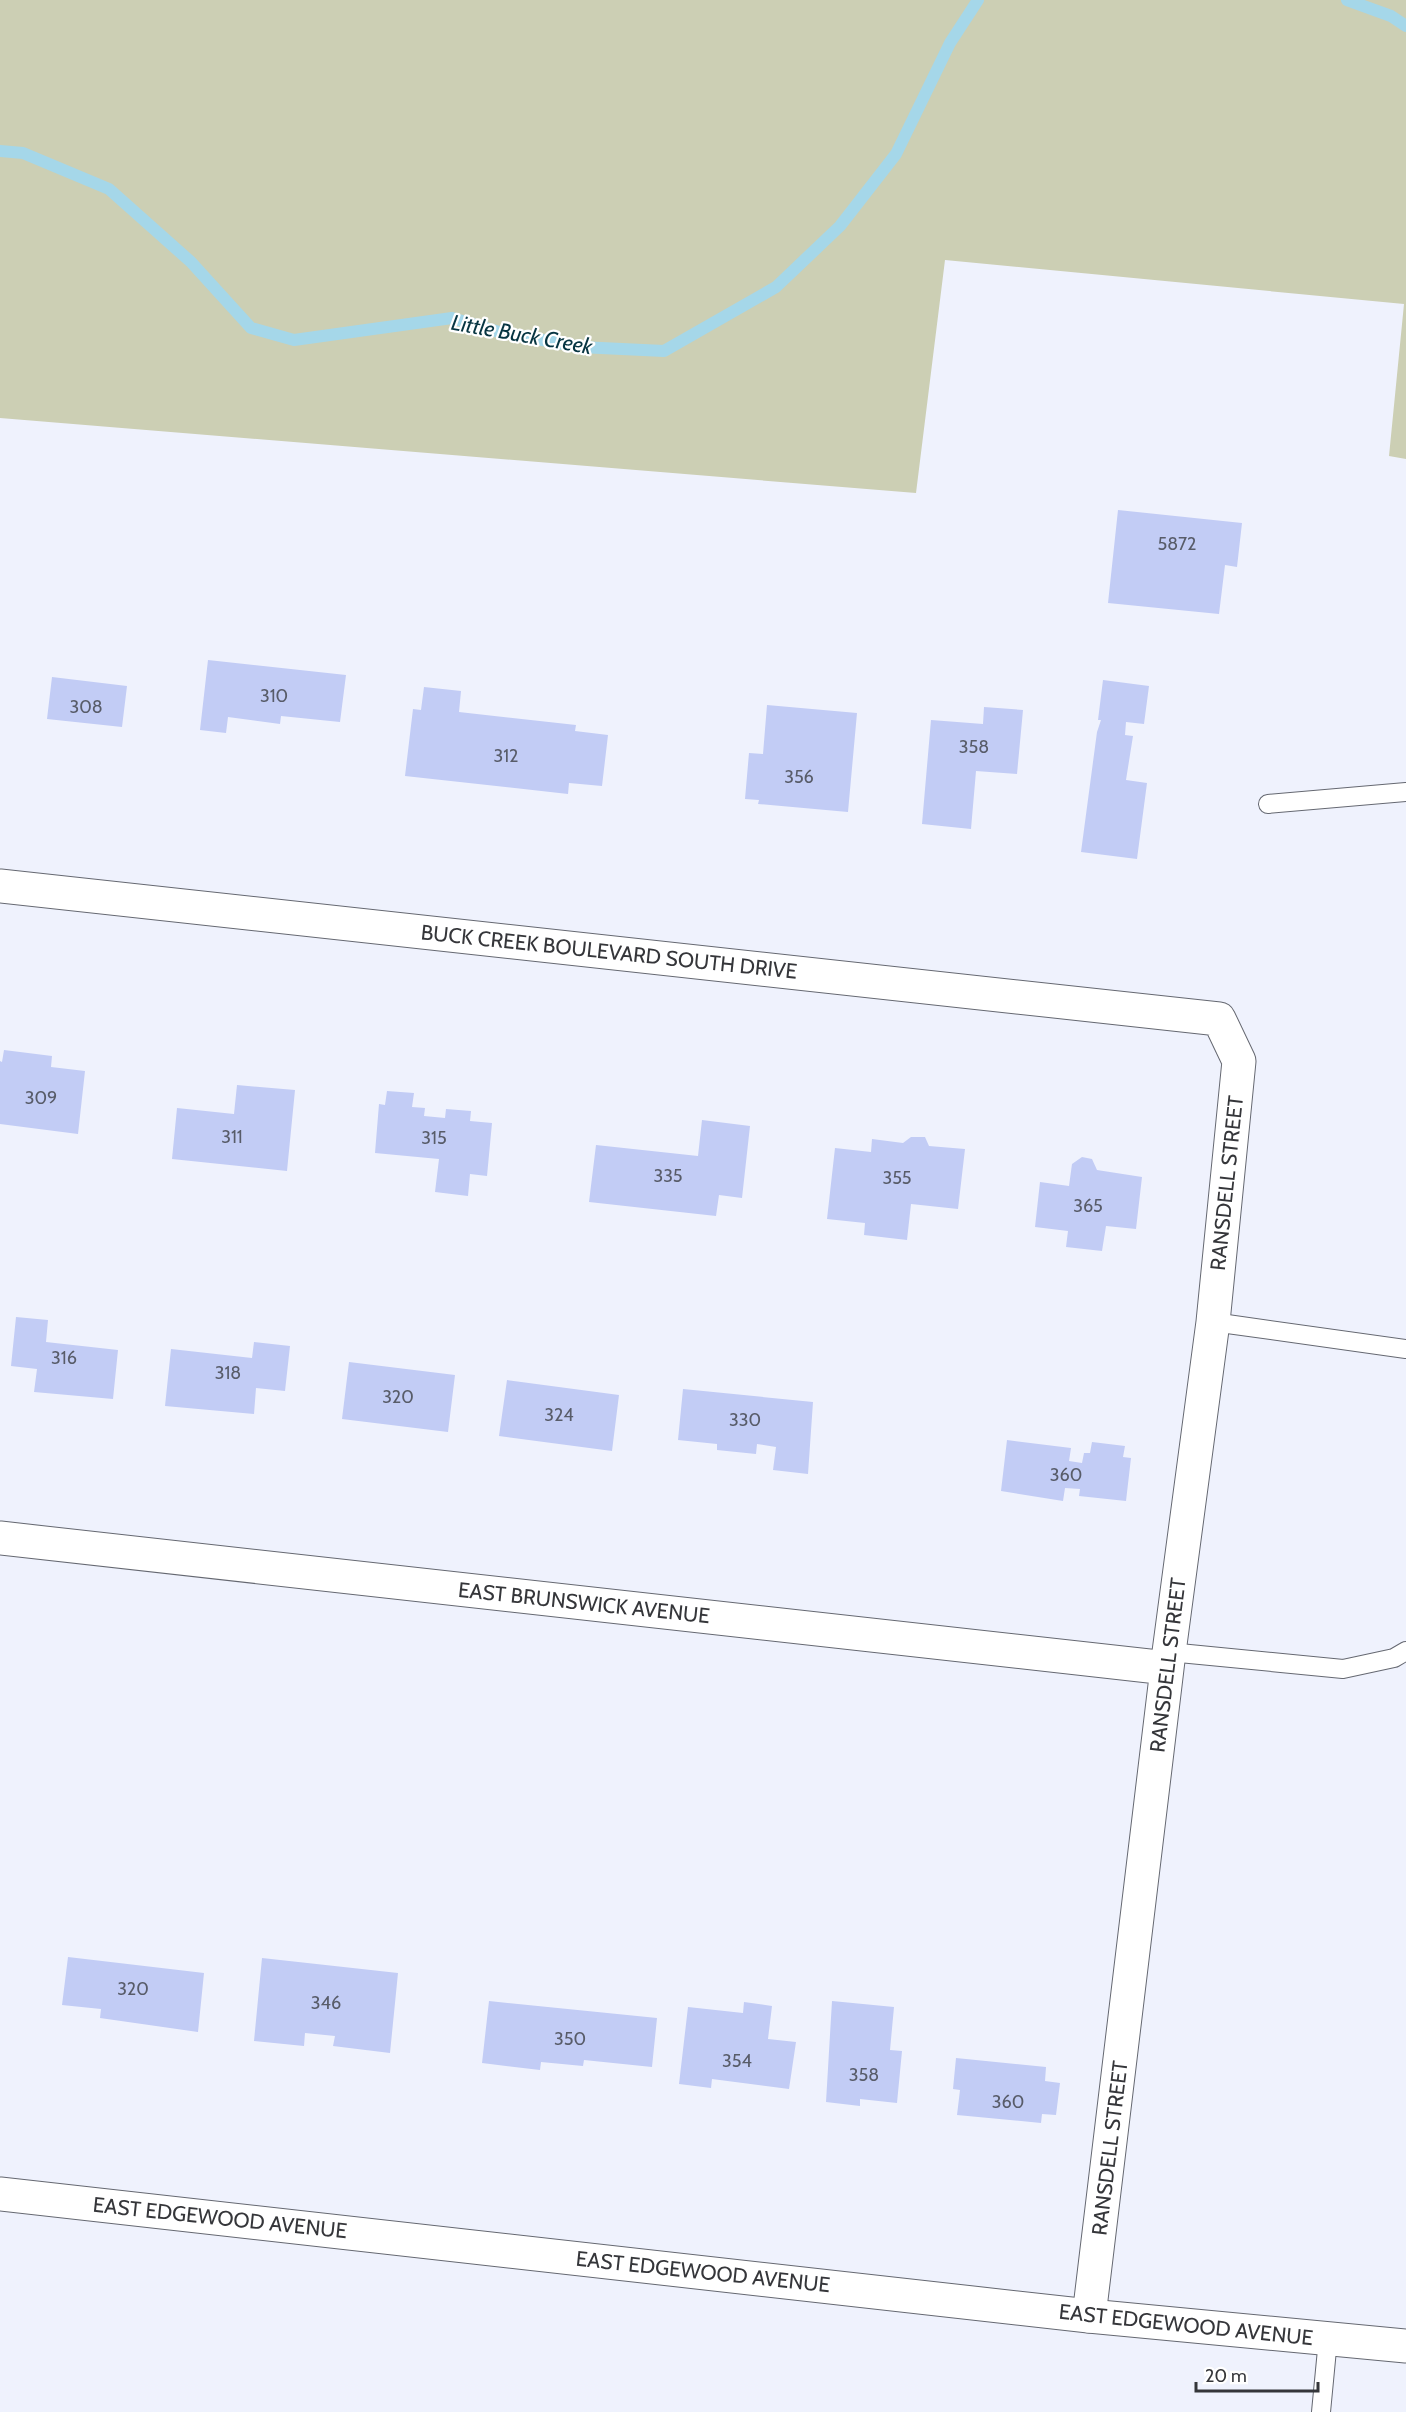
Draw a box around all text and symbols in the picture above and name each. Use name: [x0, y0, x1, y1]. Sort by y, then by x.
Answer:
water label: Little Buck Creek: [449, 309, 595, 360]
house number: 5872: [1157, 533, 1197, 555]
house number: 310: [260, 685, 288, 707]
house number: 308: [69, 696, 103, 718]
house number: 358: [959, 736, 989, 758]
house number: 312: [493, 745, 519, 767]
house number: 356: [784, 766, 814, 788]
street label: BUCK CREEK BOULEVARD SOUTH DRIVE: [420, 919, 798, 984]
house number: 309: [25, 1087, 57, 1109]
street label: RANSDELL STREET: [1205, 1094, 1248, 1272]
house number: 311: [221, 1126, 243, 1148]
house number: 315: [421, 1127, 447, 1149]
house number: 335: [653, 1165, 683, 1187]
house number: 355: [882, 1167, 912, 1189]
house number: 365: [1073, 1195, 1103, 1217]
house number: 316: [51, 1347, 77, 1369]
house number: 318: [215, 1362, 241, 1384]
house number: 320: [382, 1386, 414, 1408]
house number: 324: [544, 1404, 574, 1426]
house number: 330: [729, 1409, 761, 1431]
house number: 360: [1050, 1464, 1082, 1486]
street label: RANSDELL STREET: [1144, 1576, 1191, 1754]
street label: EAST BRUNSWICK AVENUE: [457, 1577, 711, 1628]
house number: 320: [117, 1978, 149, 2000]
house number: 346: [311, 1992, 341, 2014]
house number: 350: [554, 2028, 586, 2050]
house number: 354: [722, 2050, 752, 2072]
street label: RANSDELL STREET: [1086, 2059, 1133, 2237]
house number: 358: [849, 2064, 879, 2086]
house number: 360: [992, 2091, 1024, 2113]
street label: EAST EDGEWOOD AVENUE: [92, 2192, 348, 2243]
street label: EAST EDGEWOOD AVENUE: [575, 2246, 831, 2297]
street label: EAST EDGEWOOD AVENUE: [1058, 2299, 1314, 2350]
scale bar: [1196, 2355, 1318, 2393]
text: 20 m: [1205, 2365, 1247, 2387]

